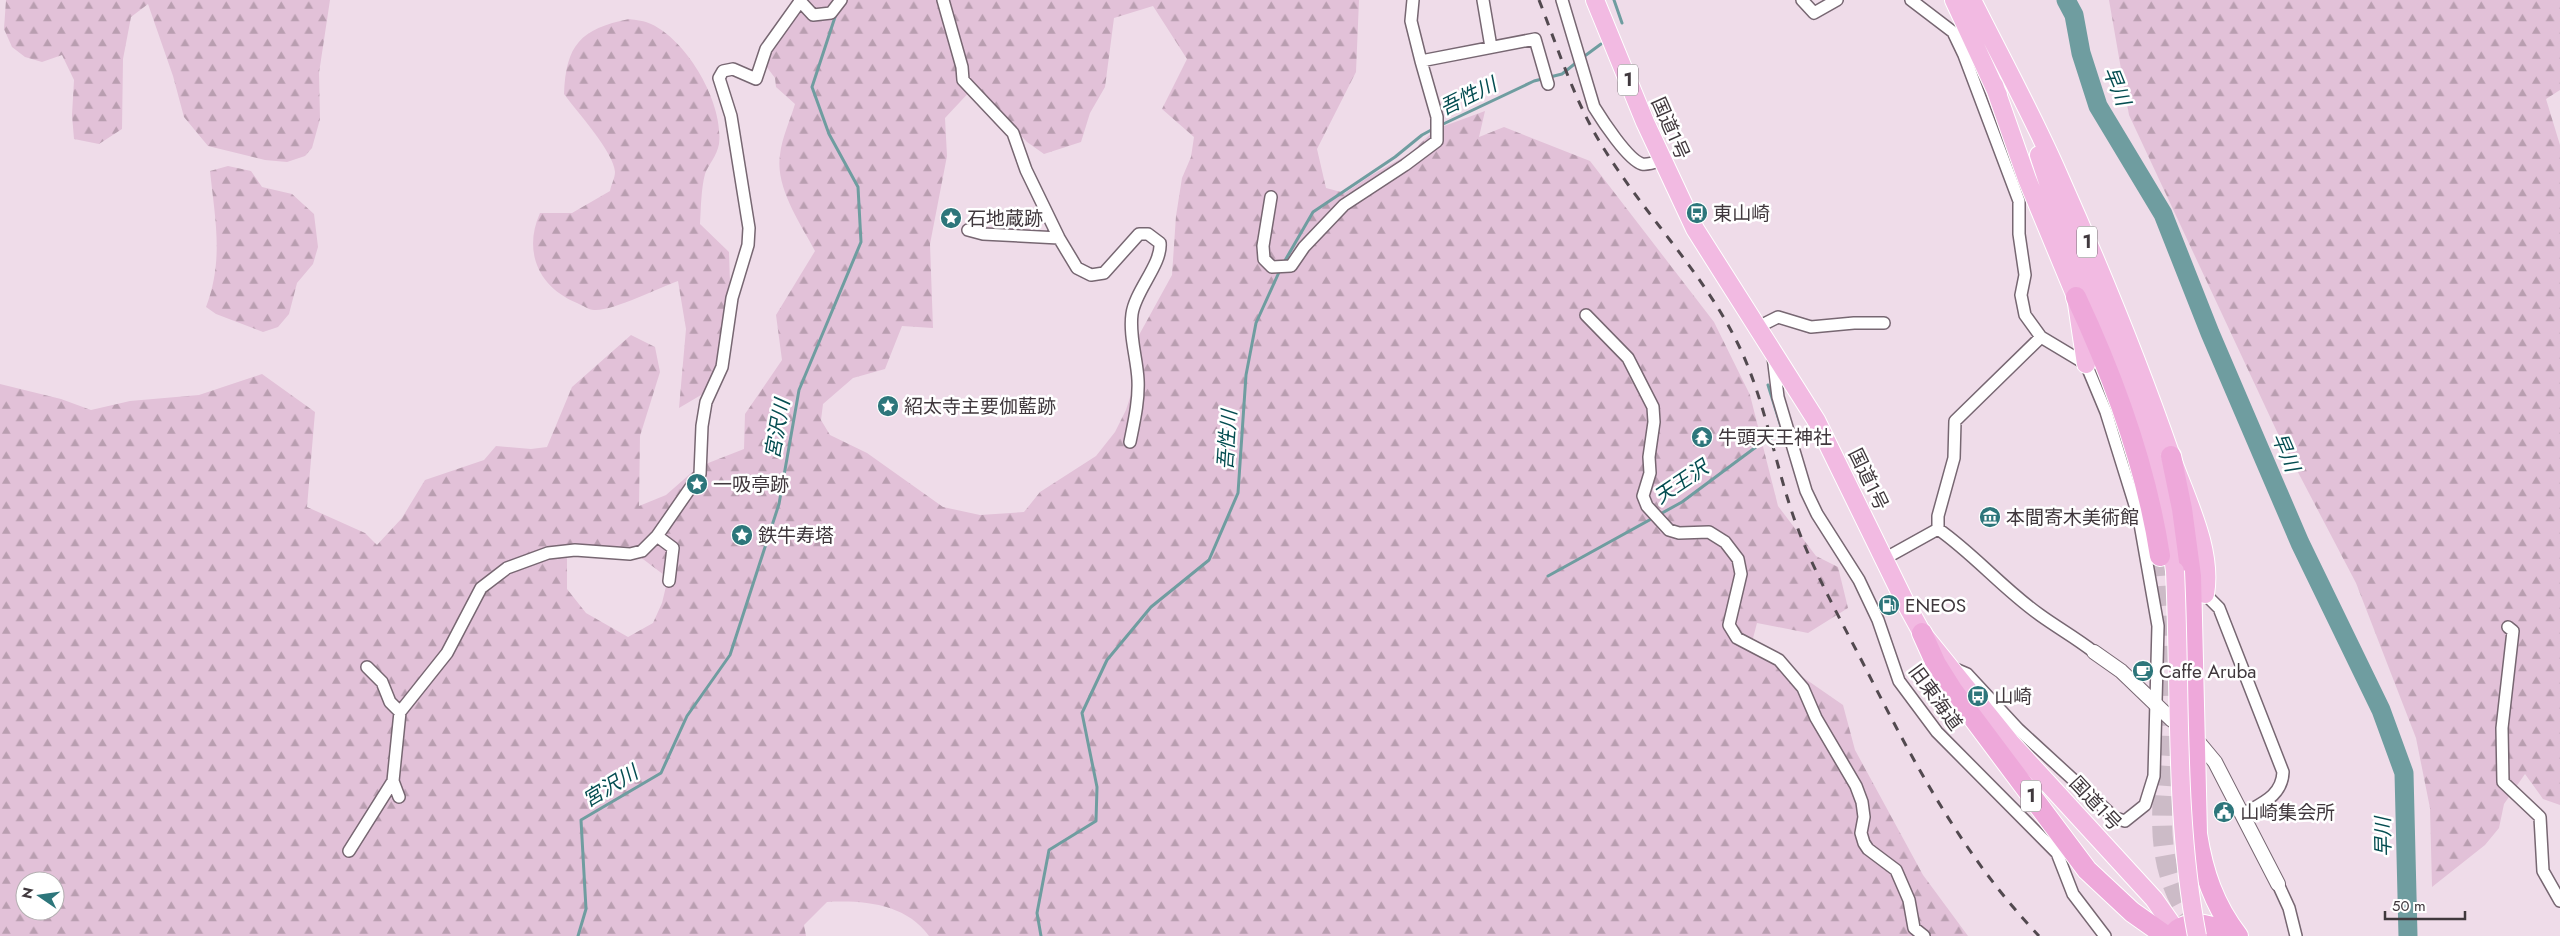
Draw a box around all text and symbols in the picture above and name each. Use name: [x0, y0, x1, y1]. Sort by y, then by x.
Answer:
water label: 早川: [2096, 62, 2138, 112]
road number: 1: [1618, 64, 1638, 96]
water label: 吾性川: [1435, 69, 1503, 123]
street label: 国道1号: [1645, 93, 1696, 164]
place label: 東山崎: [1713, 200, 1770, 227]
bus stop icon: 東山崎: [1685, 201, 1709, 225]
place label: 石地蔵跡: [967, 205, 1043, 232]
place icon: 石地蔵跡: [939, 206, 963, 230]
road number: 1: [2077, 226, 2097, 258]
place label: 紹太寺主要伽藍跡: [904, 393, 1056, 420]
place icon: 紹太寺主要伽藍跡: [876, 394, 900, 418]
water label: 宮沢川: [758, 395, 797, 461]
water label: 吾性川: [1211, 407, 1244, 471]
place label: 牛頭天王神社: [1718, 424, 1832, 451]
temple icon: 牛頭天王神社: [1690, 425, 1714, 449]
water label: 早川: [2264, 428, 2307, 478]
street label: 国道1号: [1842, 444, 1895, 515]
water label: 天王沢: [1648, 452, 1717, 511]
place label: 一吸亭跡: [713, 471, 789, 498]
place icon: 一吸亭跡: [685, 472, 709, 496]
place label: 本間寄木美術館: [2006, 504, 2139, 531]
museum icon: 本間寄木美術館: [1978, 505, 2002, 529]
place label: 鉄牛寿塔: [758, 522, 834, 549]
place icon: 鉄牛寿塔: [730, 523, 754, 547]
place label: ENEOS: [1905, 592, 1966, 619]
fuel station icon: ENEOS: [1877, 593, 1901, 617]
place label: Caffe Aruba: [2159, 658, 2257, 685]
street label: 旧東海道: [1902, 659, 1969, 736]
cafe icon: Caffe Aruba: [2131, 659, 2155, 683]
place label: 山崎: [1994, 683, 2032, 710]
bus stop icon: 山崎: [1966, 684, 1990, 708]
water label: 宮沢川: [577, 758, 645, 814]
street label: 国道1号: [2063, 770, 2128, 837]
road number: 1: [2021, 780, 2041, 811]
place label: 山崎集会所: [2240, 799, 2335, 826]
public building icon: 山崎集会所: [2212, 800, 2236, 824]
water label: 早川: [2369, 815, 2398, 857]
north arrow: [15, 871, 65, 921]
text: N: [16, 885, 38, 901]
scale bar: [2385, 888, 2465, 920]
text: 50 m: [2392, 895, 2426, 917]

